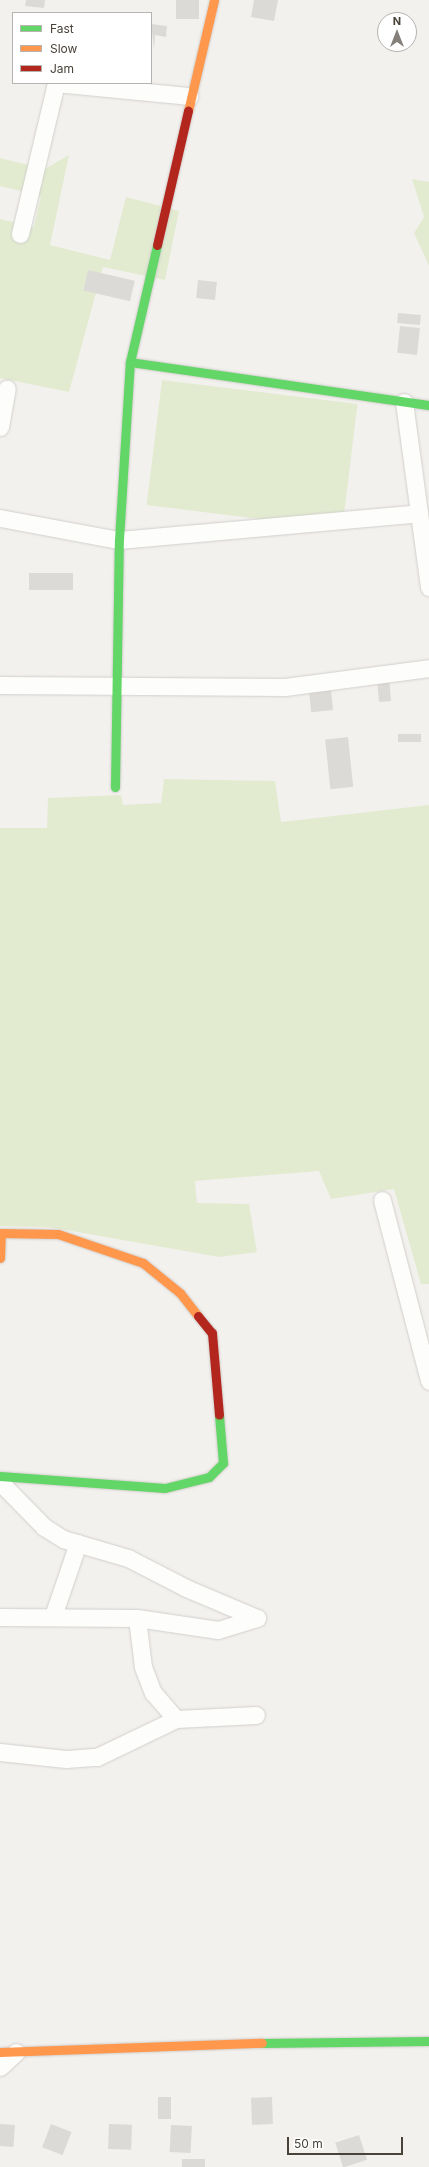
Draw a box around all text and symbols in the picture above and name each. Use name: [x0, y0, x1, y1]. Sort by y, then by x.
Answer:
legend: [12, 12, 152, 84]
north arrow: [377, 12, 417, 52]
text: N: [393, 14, 401, 28]
text: Fast: [50, 21, 74, 36]
text: Slow: [50, 41, 77, 56]
text: Jam: [50, 61, 74, 76]
scale bar: [289, 2129, 405, 2155]
text: 50 m: [294, 2136, 323, 2151]

